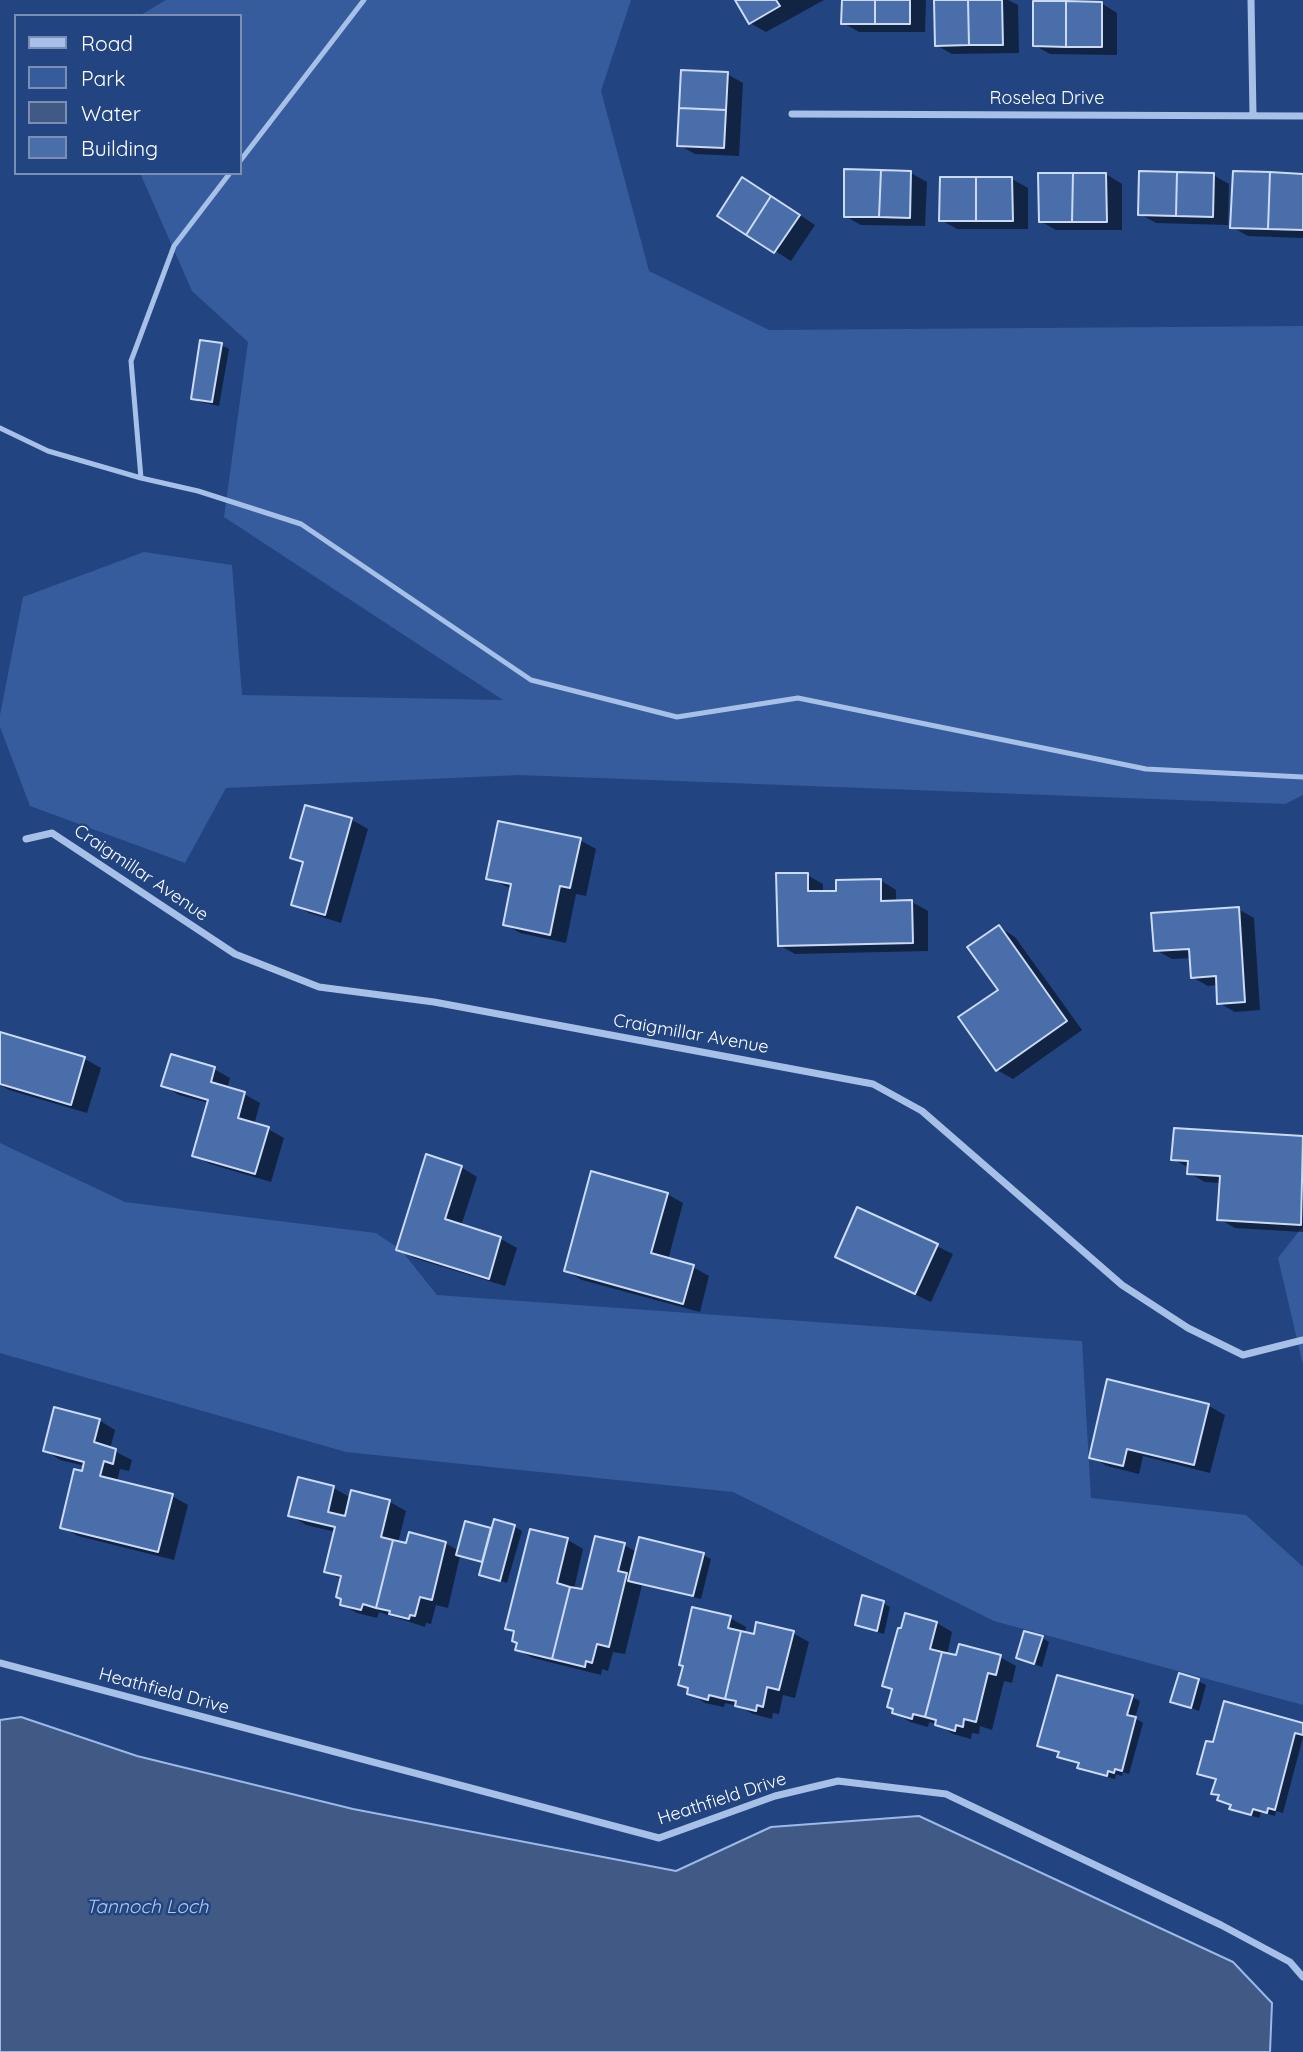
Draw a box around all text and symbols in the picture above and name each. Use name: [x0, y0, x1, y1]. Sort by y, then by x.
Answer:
legend: [14, 14, 242, 175]
text: Road: [81, 30, 133, 56]
text: Park: [81, 65, 125, 91]
street label: Roselea Drive: [990, 88, 1104, 110]
text: Water: [81, 100, 141, 126]
text: Building: [81, 135, 158, 161]
street label: Craigmillar Avenue: [70, 820, 212, 926]
street label: Craigmillar Avenue: [612, 1010, 770, 1058]
street label: Heathfield Drive: [96, 1663, 232, 1719]
street label: Heathfield Drive: [655, 1768, 789, 1830]
water label: Tannoch Loch: [86, 1896, 208, 1918]

